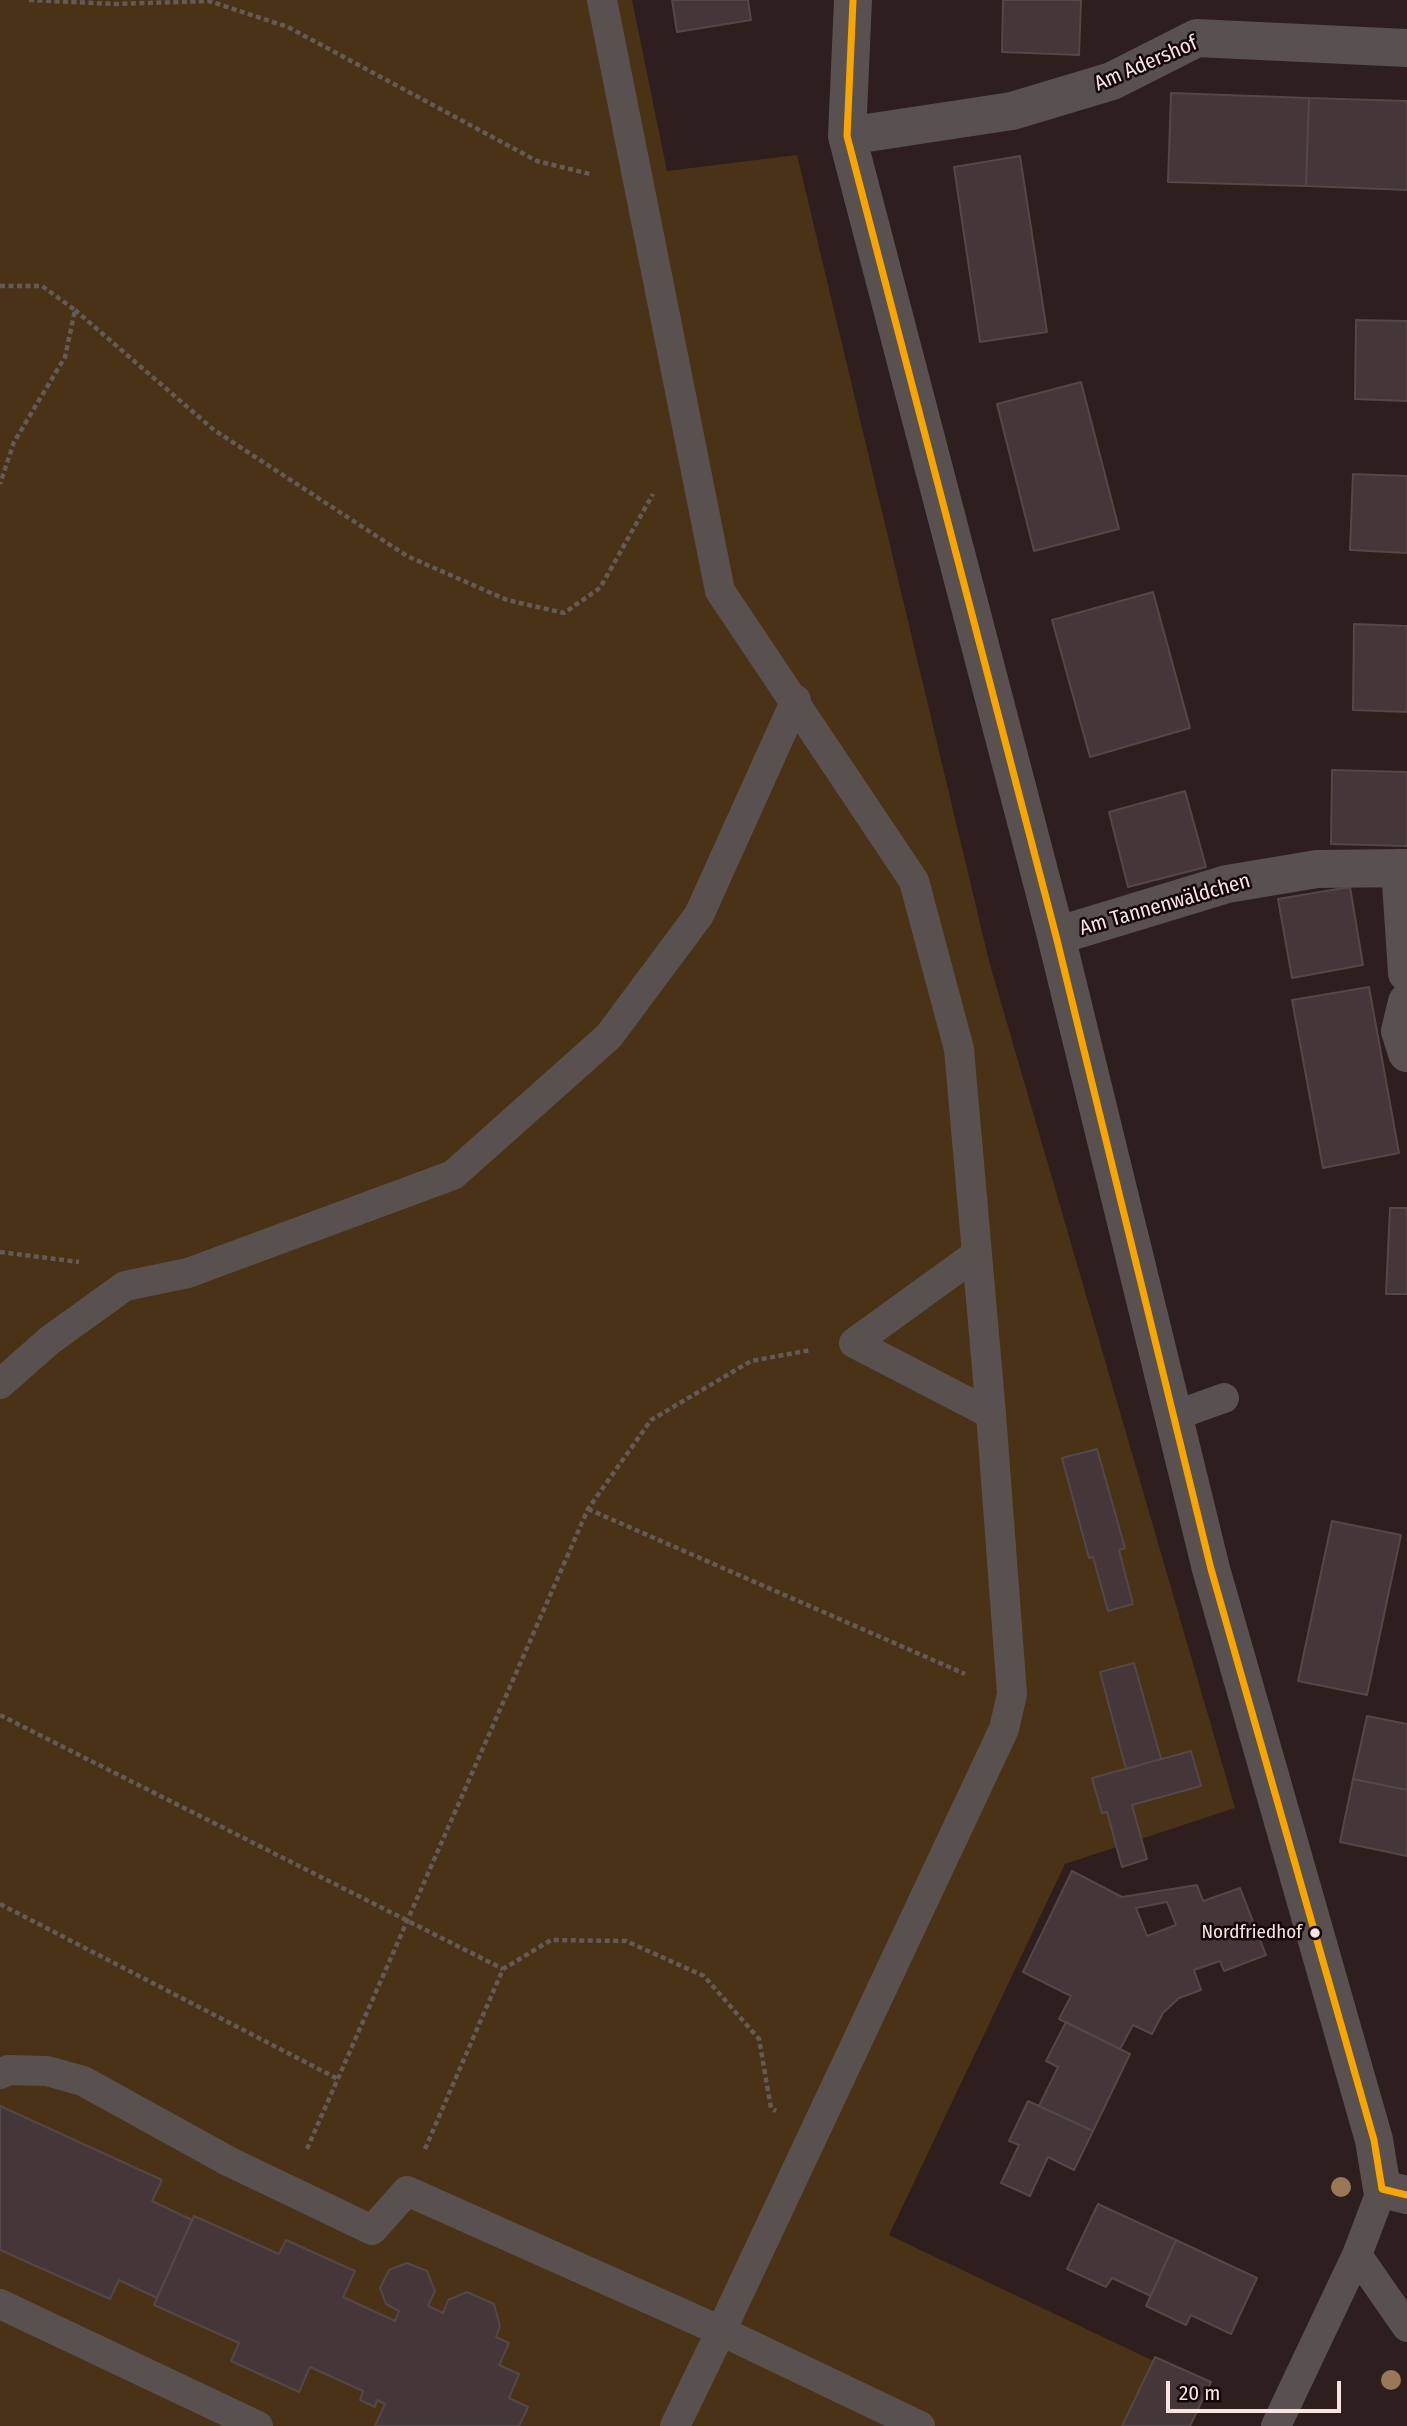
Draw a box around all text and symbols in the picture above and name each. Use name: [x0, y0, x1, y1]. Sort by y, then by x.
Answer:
street label: Am Adershof: [1091, 31, 1201, 97]
street label: Am Tannenwäldchen: [1077, 869, 1253, 941]
place label: Nordfriedhof: [1202, 1922, 1302, 1944]
marker: Nordfriedhof: [1308, 1926, 1322, 1940]
scale bar: [1169, 2366, 1344, 2410]
text: 20 m: [1179, 2380, 1220, 2406]

